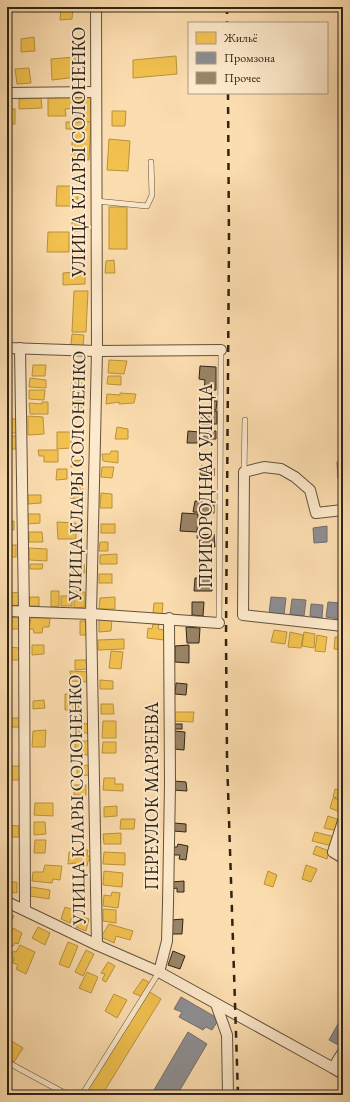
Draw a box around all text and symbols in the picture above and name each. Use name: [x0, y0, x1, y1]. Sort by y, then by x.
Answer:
legend: [188, 22, 328, 94]
street label: УЛИЦА КЛАРЫ СОЛОНЕНКО: [67, 27, 90, 278]
text: Жильё: [223, 30, 258, 46]
text: Промзона: [224, 50, 275, 66]
text: Прочее: [224, 70, 261, 86]
street label: УЛИЦА КЛАРЫ СОЛОНЕНКО: [63, 350, 90, 603]
street label: ПРИГОРОДНАЯ УЛИЦА: [194, 383, 217, 588]
street label: УЛИЦА КЛАРЫ СОЛОНЕНКО: [63, 674, 90, 927]
street label: ПЕРЕУЛОК МАРЗЕЕВА: [140, 701, 163, 890]

